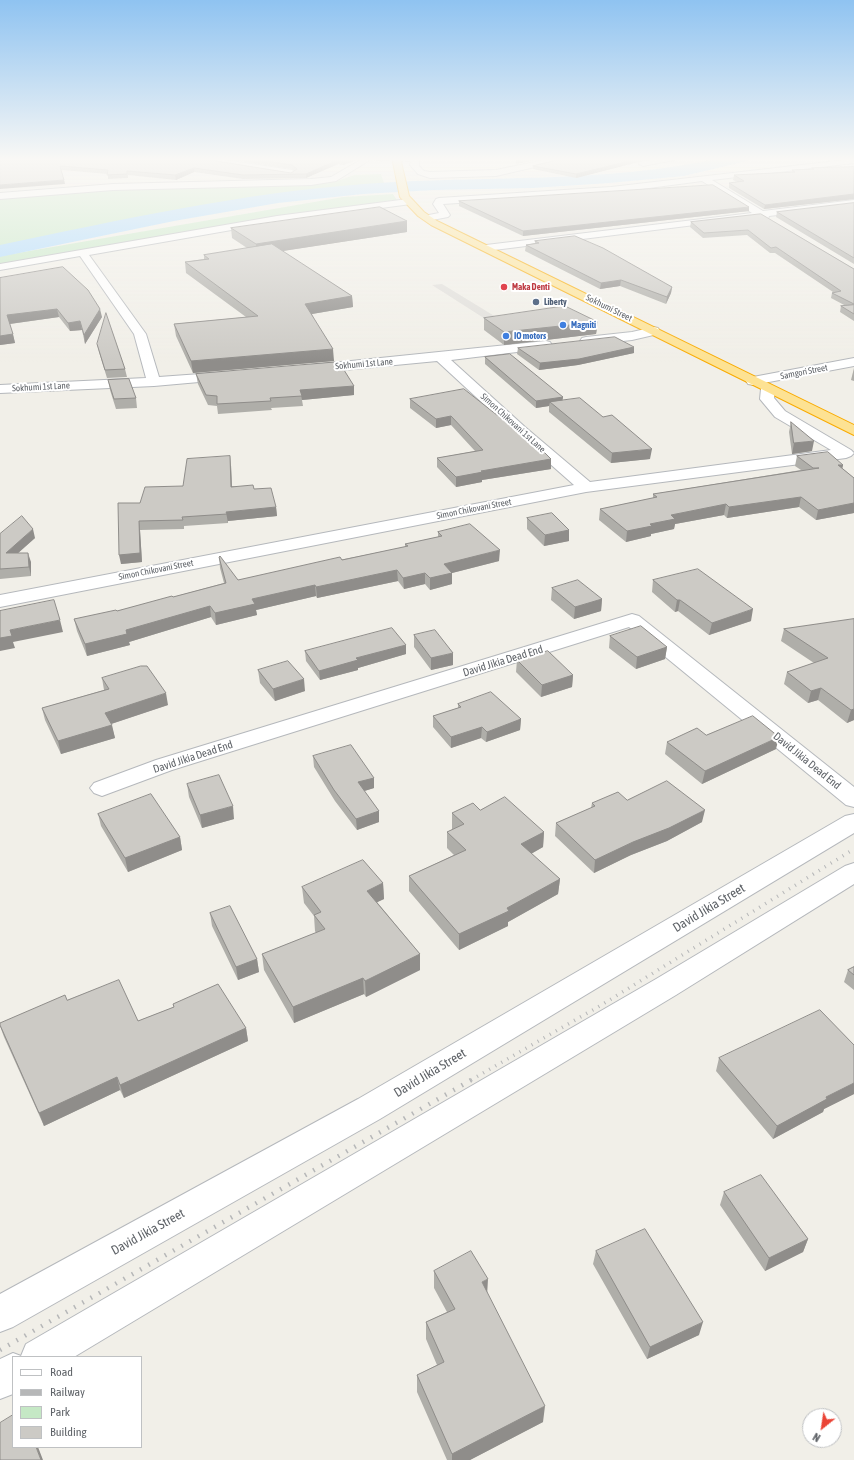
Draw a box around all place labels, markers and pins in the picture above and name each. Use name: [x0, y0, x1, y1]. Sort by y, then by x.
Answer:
marker: Maka Denti: [499, 282, 509, 292]
place label: Maka Denti: [512, 282, 550, 292]
marker: Liberty: [531, 297, 541, 307]
place label: Liberty: [544, 297, 567, 307]
marker: Magniti: [558, 320, 568, 330]
place label: Magniti: [571, 320, 596, 330]
marker: IO motors: [501, 331, 511, 341]
place label: IO motors: [514, 331, 546, 341]

